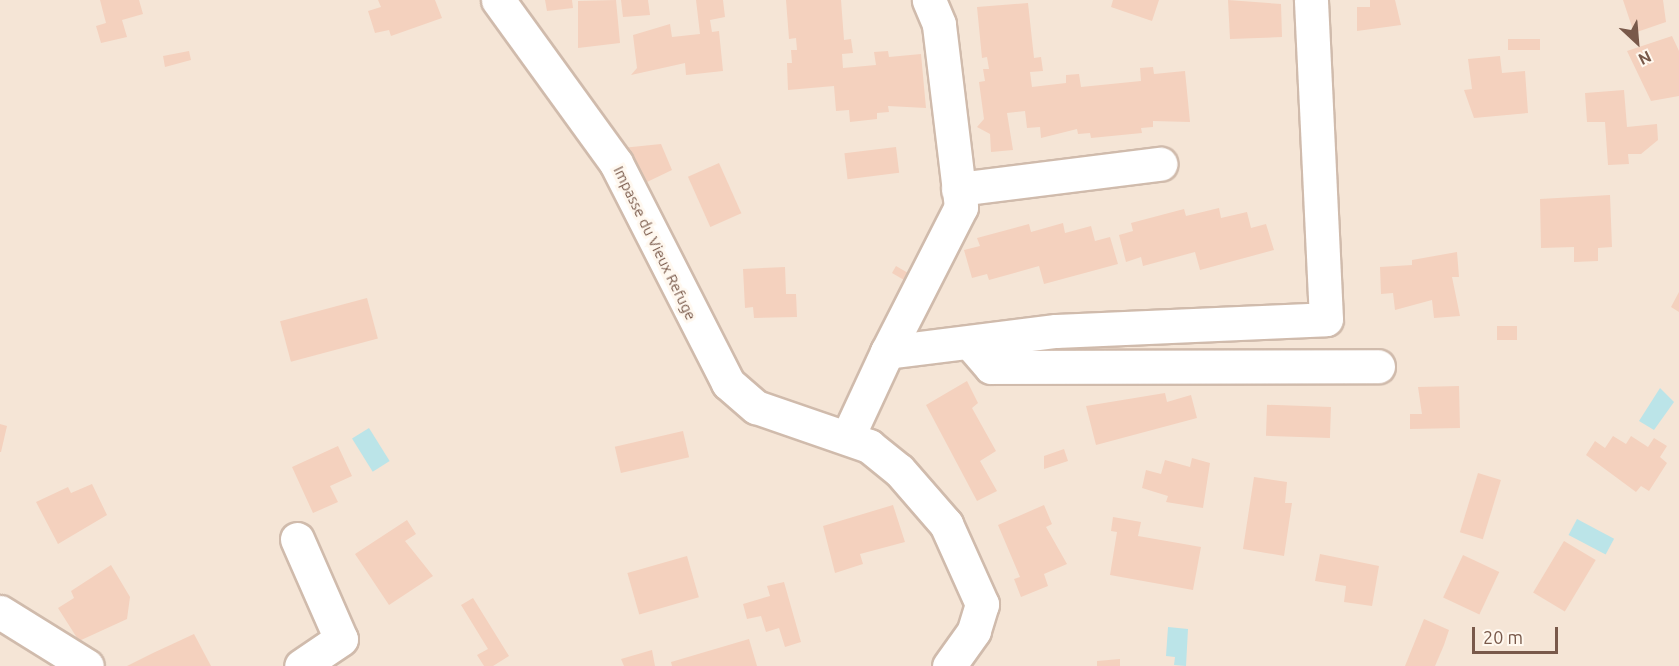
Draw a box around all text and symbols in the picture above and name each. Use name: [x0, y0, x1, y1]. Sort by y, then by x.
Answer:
north arrow: [1607, 12, 1667, 72]
text: N: [1636, 47, 1654, 69]
street label: Impasse du Vieux Refuge: [610, 163, 700, 323]
scale bar: [1475, 615, 1560, 653]
text: 20 m: [1483, 627, 1523, 647]

